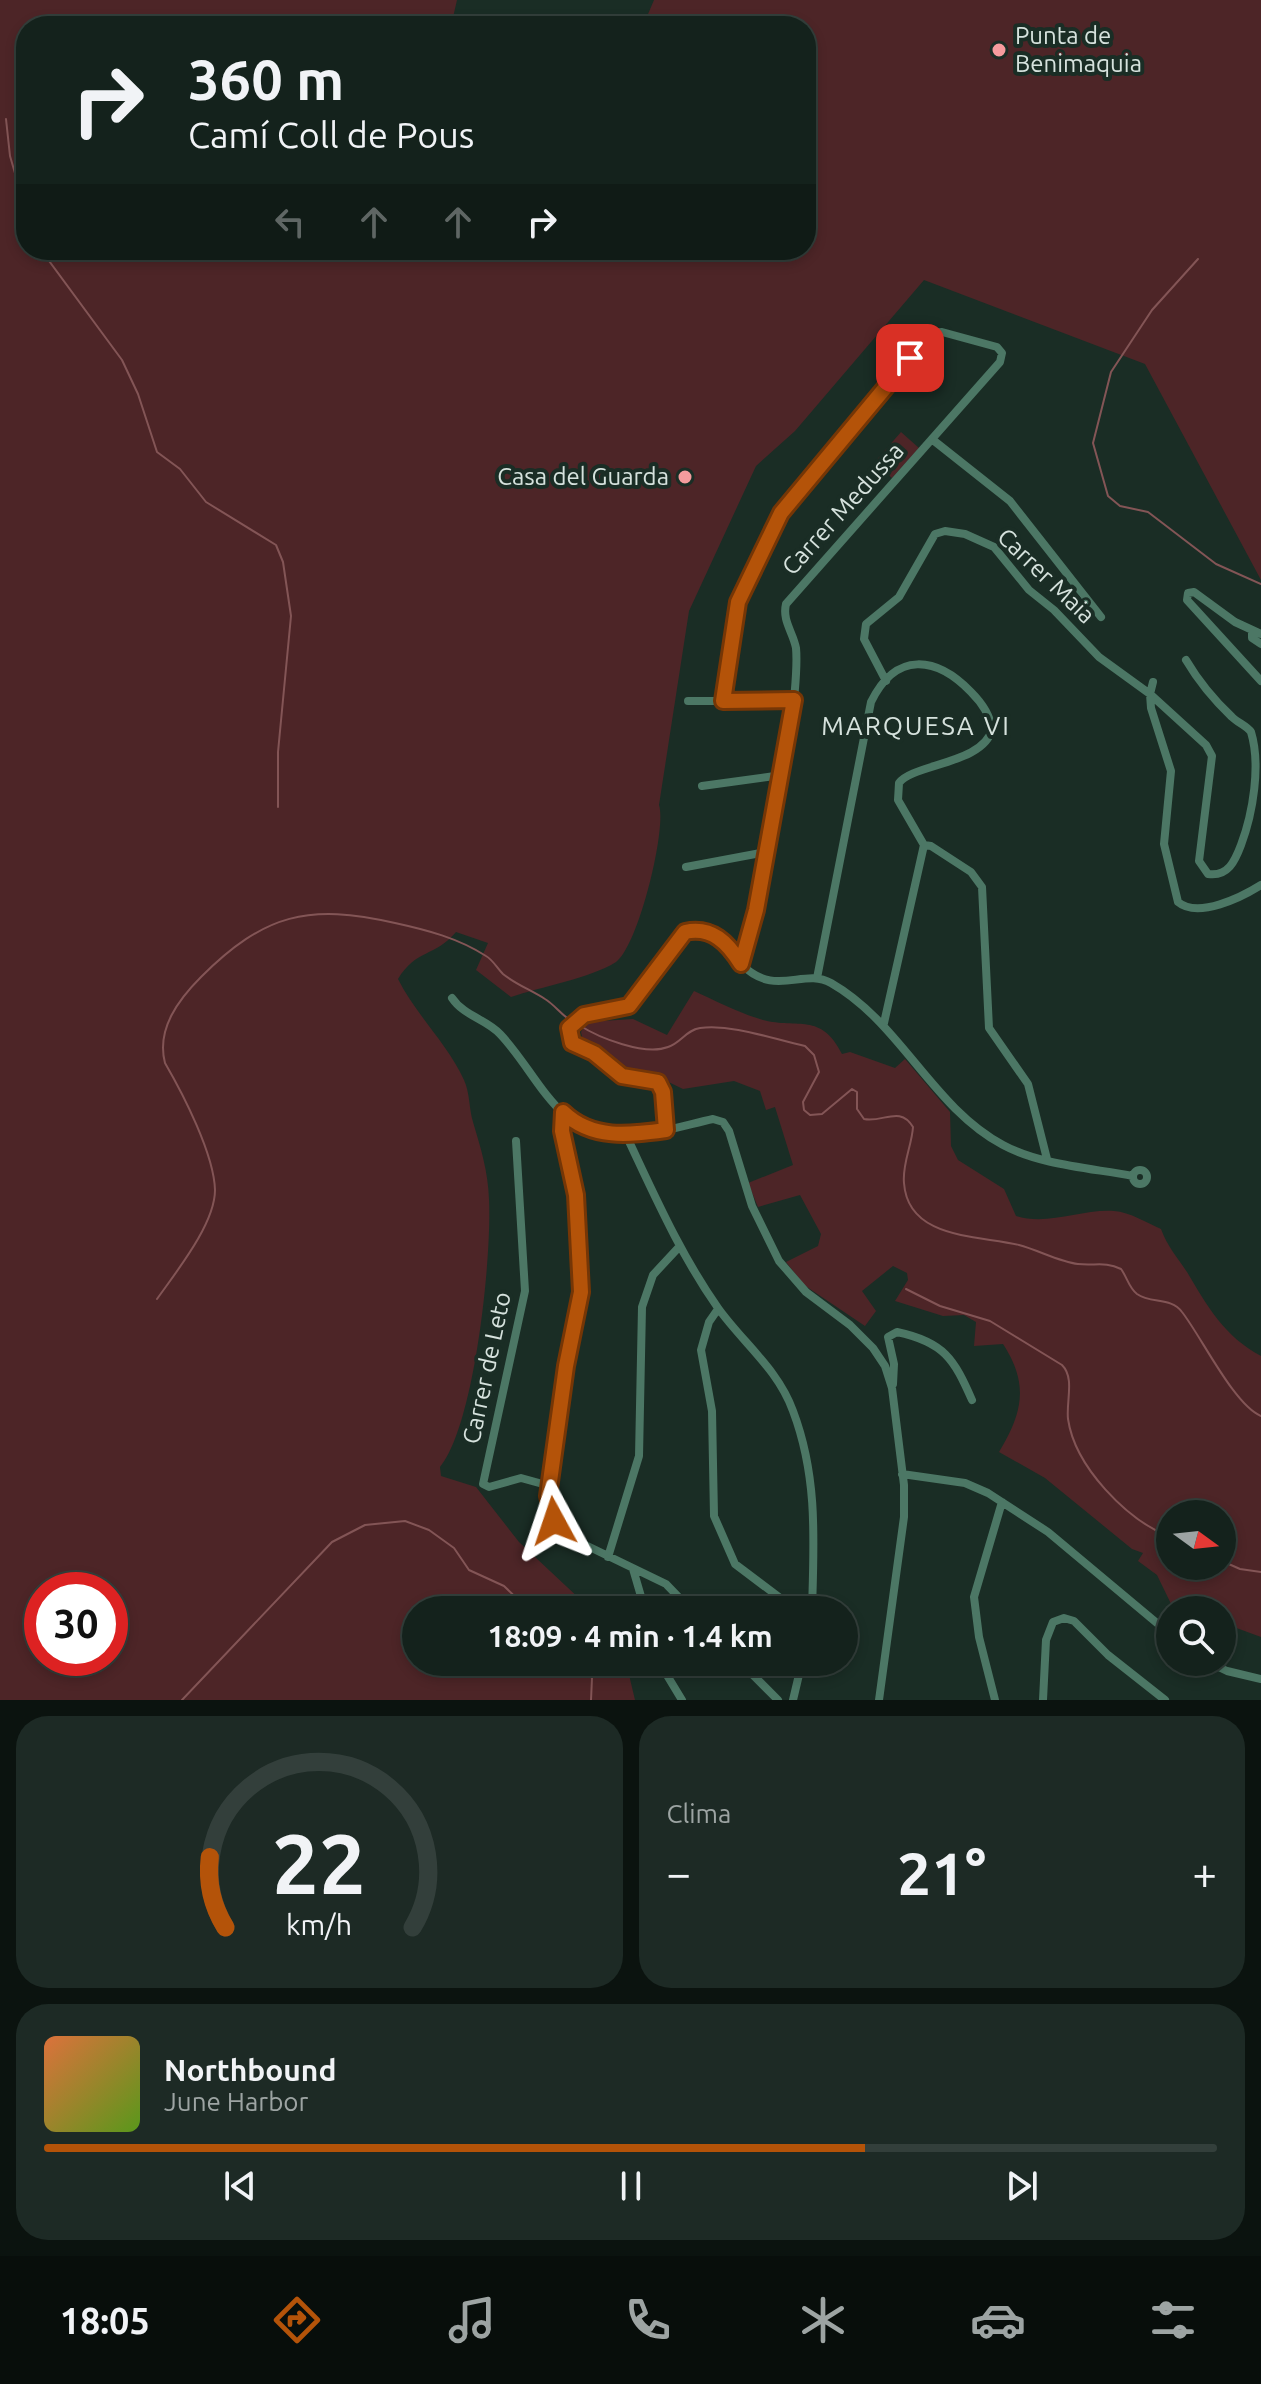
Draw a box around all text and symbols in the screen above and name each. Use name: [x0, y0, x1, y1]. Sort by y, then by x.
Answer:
place label: Punta de Benimaquia: [1015, 22, 1142, 77]
marker: Punta de Benimaquia: [990, 41, 1008, 59]
icon: right: [56, 48, 160, 152]
text: 360 m: [188, 48, 344, 111]
text: Camí Coll de Pous: [188, 114, 474, 155]
icon: left: [268, 200, 312, 244]
icon: ahead: [352, 200, 396, 244]
icon: ahead: [436, 200, 480, 244]
icon: right: [520, 200, 564, 244]
pin: [876, 324, 944, 392]
icon: arrive: [888, 336, 932, 380]
street label: Carrer Medussa: [776, 437, 909, 580]
place label: Casa del Guarda: [497, 463, 669, 490]
marker: Casa del Guarda: [676, 468, 694, 486]
street label: Carrer Maia: [992, 523, 1100, 629]
district label: MARQUESA VI: [821, 711, 1011, 740]
street label: Carrer de Leto: [457, 1289, 516, 1446]
position arrow: [512, 1479, 596, 1563]
north arrow: [1156, 1500, 1236, 1580]
map controls: [1156, 1500, 1236, 1676]
speed limit sign: 30: [24, 1572, 128, 1676]
button: search: [1156, 1596, 1236, 1676]
text: 18:09 · 4 min · 1.4 km: [487, 1619, 773, 1653]
text: Clima: [667, 1799, 731, 1828]
text: 22: [272, 1816, 366, 1910]
text: 21°: [897, 1839, 986, 1906]
text: −: [667, 1848, 691, 1897]
text: +: [1192, 1848, 1217, 1897]
text: km/h: [286, 1908, 352, 1940]
text: Northbound: [164, 2053, 336, 2087]
text: June Harbor: [164, 2087, 308, 2116]
icon: previous: [218, 2164, 262, 2208]
icon: pause: [609, 2164, 653, 2208]
icon: next: [1000, 2164, 1044, 2208]
icon: directions: [269, 2292, 325, 2348]
icon: music: [444, 2292, 500, 2348]
icon: phone: [620, 2292, 676, 2348]
icon: climate: [795, 2292, 851, 2348]
icon: car: [970, 2292, 1026, 2348]
icon: filters: [1145, 2292, 1201, 2348]
text: 18:05: [60, 2300, 150, 2341]

